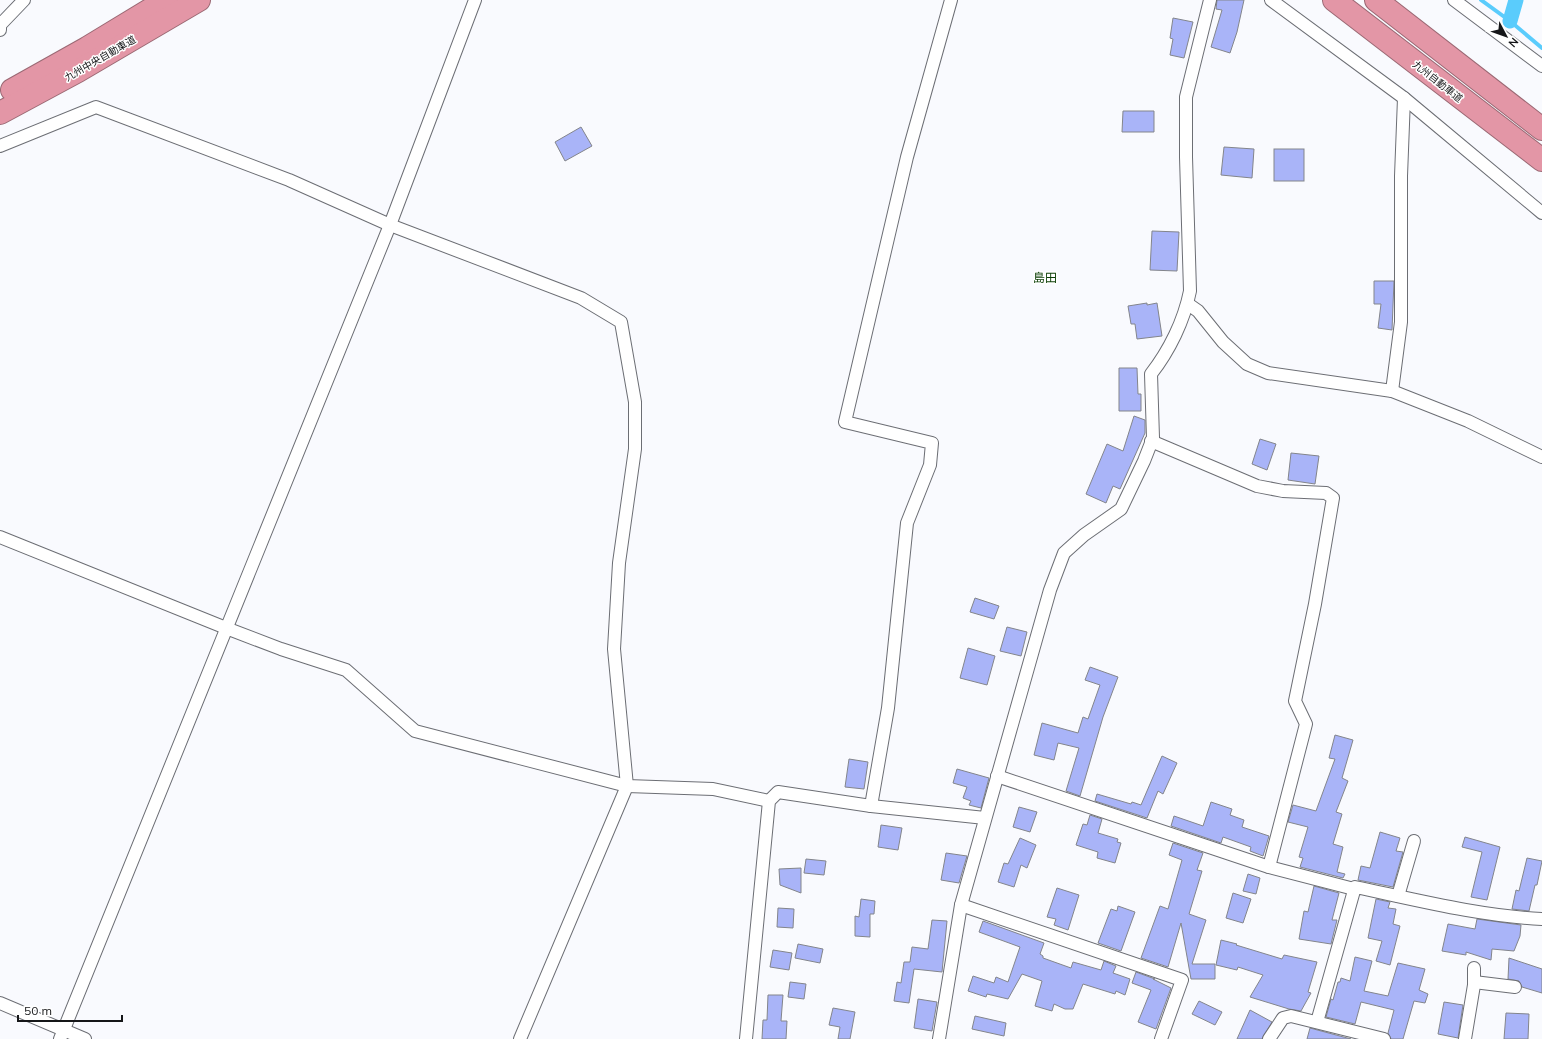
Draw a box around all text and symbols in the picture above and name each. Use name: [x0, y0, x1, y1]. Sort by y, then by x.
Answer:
north arrow: [1486, 16, 1526, 56]
street label: 九州中央自動車道: [62, 33, 138, 84]
text: N: [1506, 35, 1522, 50]
street label: 九州自動車道: [1410, 58, 1465, 105]
district label: 島田: [1033, 270, 1057, 285]
scale bar: [18, 997, 122, 1023]
text: 50 m: [24, 1003, 52, 1018]

